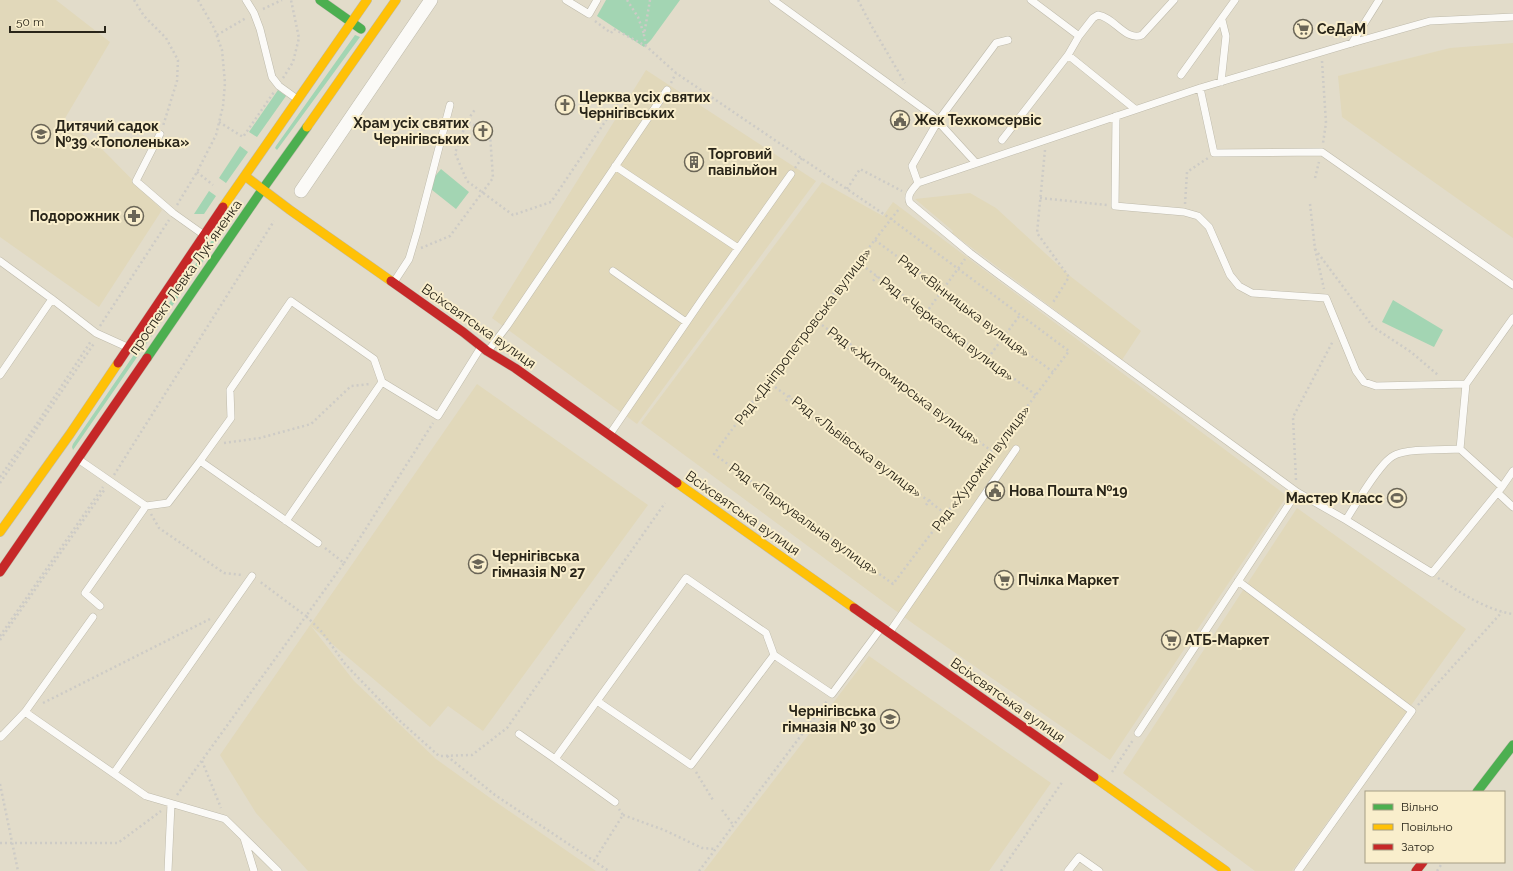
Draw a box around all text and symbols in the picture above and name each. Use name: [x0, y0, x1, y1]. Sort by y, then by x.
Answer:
scale bar: [10, 8, 105, 34]
text: 50 m: [16, 15, 44, 29]
supermarket icon: СеДаМ: [1292, 18, 1314, 40]
place label: СеДаМ: [1317, 21, 1366, 37]
place label: Церква усіх святих Чернігівських: [579, 89, 711, 121]
church icon: Церква усіх святих Чернігівських: [554, 94, 576, 116]
public building icon: Жек Техкомсервіс: [889, 109, 911, 131]
place label: Жек Техкомсервіс: [914, 112, 1042, 128]
place label: Храм усіх святих Чернігівських: [353, 115, 470, 147]
place label: Дитячий садок №39 «Тополенька»: [55, 118, 189, 150]
church icon: Храм усіх святих Чернігівських: [472, 120, 494, 142]
school or university icon: Дитячий садок №39 «Тополенька»: [30, 123, 52, 145]
place label: Торговий павільйон: [708, 146, 777, 178]
building icon: Торговий павільйон: [683, 151, 705, 173]
street label: проспект Левка Лукʼяненка: [125, 196, 245, 358]
pharmacy icon: Подорожник: [123, 205, 145, 227]
place label: Подорожник: [30, 208, 120, 224]
street label: Ряд «Дніпропетровська вулиця»: [731, 244, 875, 428]
street label: Ряд «Вінницька вулиця»: [895, 251, 1033, 361]
street label: Ряд «Черкаська вулиця»: [877, 273, 1017, 385]
street label: Всіхсвятська вулиця: [419, 280, 539, 372]
street label: Ряд «Житомирська вулиця»: [824, 323, 984, 449]
street label: Ряд «Львівська вулиця»: [789, 393, 925, 501]
street label: Ряд «Художня вулиця»: [929, 402, 1033, 534]
street label: Ряд «Паркувальна вулиця»: [726, 459, 882, 579]
street label: Всіхсвятська вулиця: [683, 467, 803, 559]
public building icon: Нова Пошта №19: [984, 480, 1006, 502]
place label: Нова Пошта №19: [1009, 483, 1127, 499]
sports icon: Мастер Класс: [1386, 487, 1408, 509]
place label: Мастер Класс: [1286, 490, 1383, 506]
place label: Чернігівська гімназія № 27: [492, 548, 585, 580]
school or university icon: Чернігівська гімназія № 27: [467, 553, 489, 575]
supermarket icon: Пчілка Маркет: [993, 569, 1015, 591]
place label: Пчілка Маркет: [1018, 572, 1119, 588]
supermarket icon: АТБ-Маркет: [1160, 629, 1182, 651]
place label: АТБ-Маркет: [1185, 632, 1269, 648]
street label: Всіхсвятська вулиця: [948, 654, 1068, 746]
place label: Чернігівська гімназія № 30: [782, 703, 876, 735]
school or university icon: Чернігівська гімназія № 30: [879, 708, 901, 730]
legend: [1365, 791, 1505, 863]
text: Вільно: [1401, 800, 1438, 814]
text: Повільно: [1401, 820, 1453, 834]
text: Затор: [1401, 840, 1434, 854]

